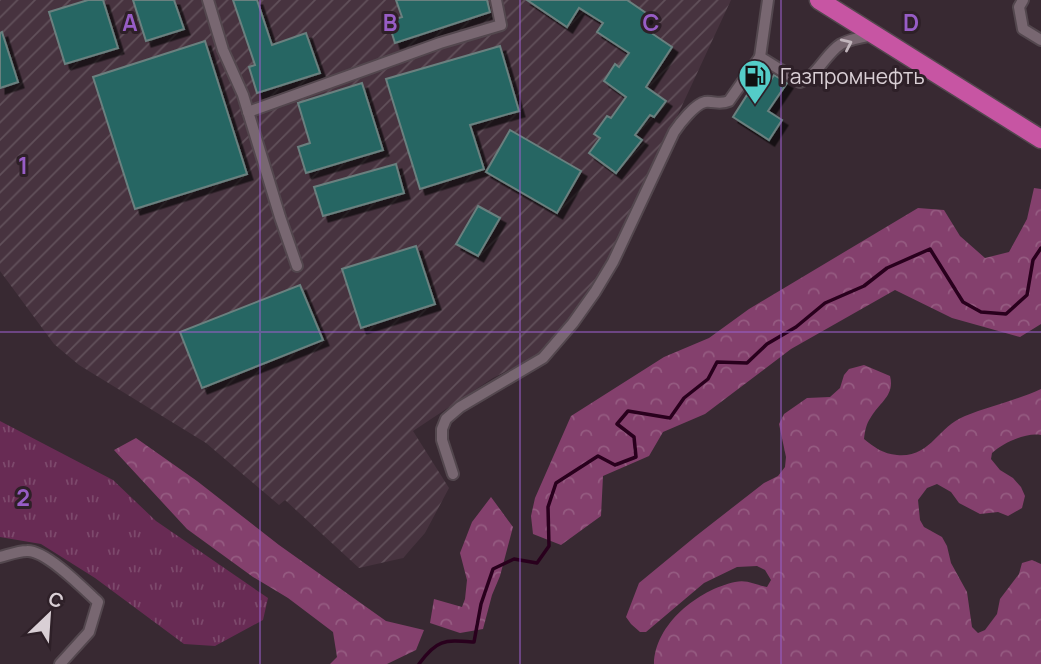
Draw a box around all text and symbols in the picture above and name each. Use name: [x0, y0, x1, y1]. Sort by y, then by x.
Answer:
text: A: [122, 6, 138, 38]
text: B: [383, 6, 397, 38]
text: C: [643, 6, 660, 38]
text: D: [903, 6, 919, 38]
one-way arrow: [839, 38, 852, 52]
fuel station icon: Газпромнефть: [736, 57, 774, 106]
place label: Газпромнефть: [780, 62, 925, 90]
text: 1: [18, 149, 28, 181]
text: 2: [16, 481, 30, 513]
north arrow: [14, 580, 84, 650]
text: С: [44, 585, 68, 614]

